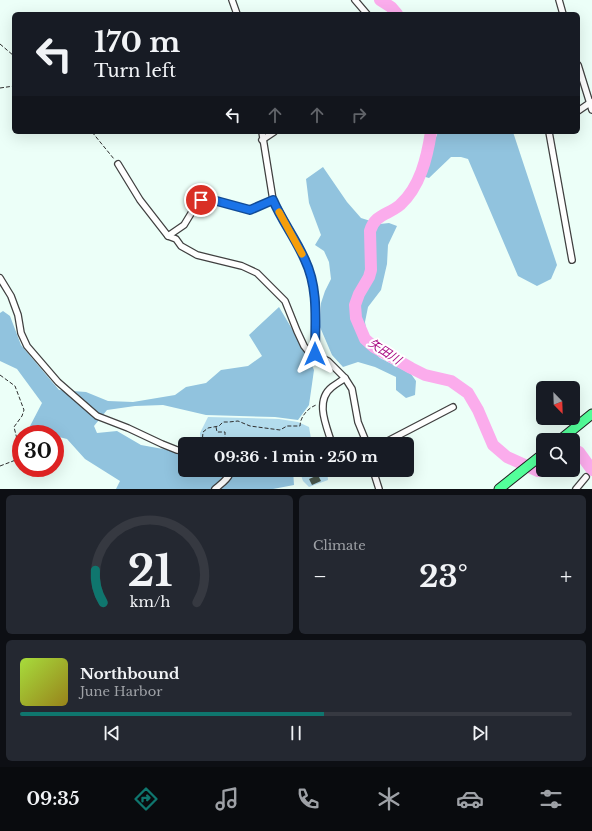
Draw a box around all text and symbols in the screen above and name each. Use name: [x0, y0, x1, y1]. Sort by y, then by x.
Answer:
text: 170 m: [94, 25, 180, 60]
icon: left: [28, 28, 80, 80]
text: Turn left: [94, 60, 176, 82]
icon: left: [222, 104, 244, 126]
icon: ahead: [264, 104, 286, 126]
icon: ahead: [306, 104, 328, 126]
icon: right: [348, 104, 370, 126]
pin: [184, 183, 218, 217]
icon: arrive: [190, 189, 212, 211]
position arrow: [294, 333, 336, 375]
water label: 矢田川: [366, 335, 406, 368]
north arrow: [536, 381, 580, 425]
map controls: [536, 381, 580, 477]
speed limit sign: 30: [12, 425, 64, 477]
button: search: [536, 433, 580, 477]
text: 09:36 · 1 min · 250 m: [214, 447, 378, 466]
text: Climate: [313, 537, 366, 554]
text: 21: [127, 545, 172, 596]
text: 23°: [419, 558, 468, 595]
text: −: [313, 563, 327, 590]
text: +: [560, 563, 572, 590]
text: km/h: [129, 592, 170, 610]
text: Northbound: [80, 664, 179, 683]
text: June Harbor: [80, 683, 162, 700]
icon: previous: [101, 722, 123, 744]
icon: pause: [285, 722, 307, 744]
icon: next: [469, 722, 491, 744]
icon: directions: [132, 785, 160, 813]
icon: music: [213, 785, 241, 813]
icon: phone: [294, 785, 322, 813]
icon: climate: [375, 785, 403, 813]
icon: car: [456, 785, 484, 813]
icon: filters: [537, 785, 565, 813]
text: 09:35: [26, 788, 80, 810]

